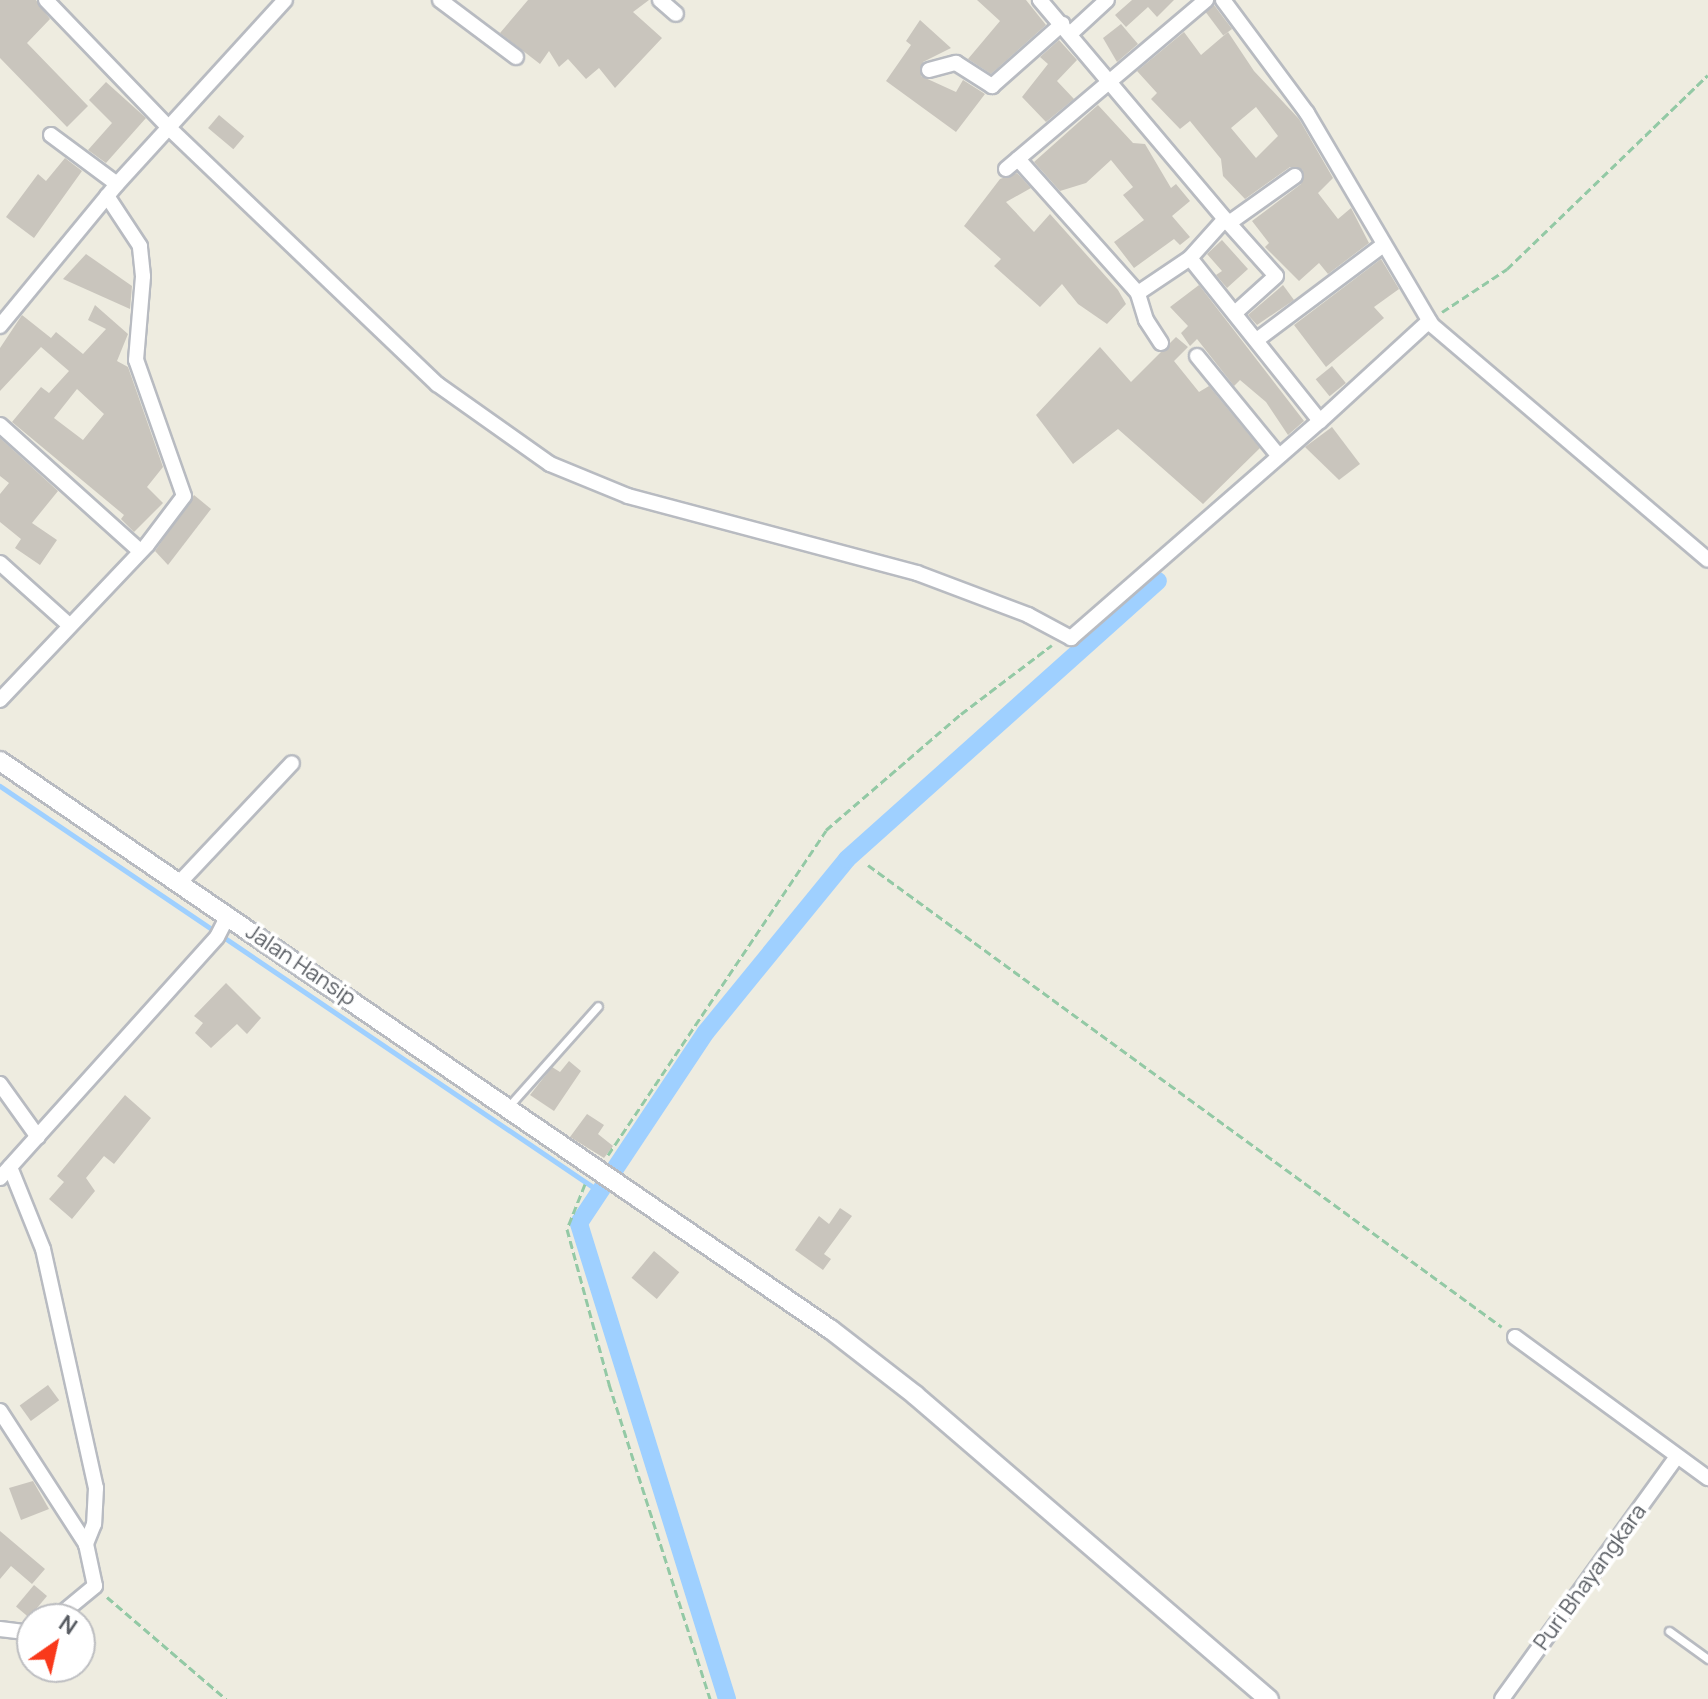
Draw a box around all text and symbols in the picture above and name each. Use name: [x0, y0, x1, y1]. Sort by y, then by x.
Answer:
street label: Jalan Hansip: [241, 918, 361, 1012]
street label: Puri Bhayangkara: [1528, 1499, 1652, 1655]
north arrow: [16, 1603, 96, 1683]
text: N: [53, 1608, 83, 1642]

